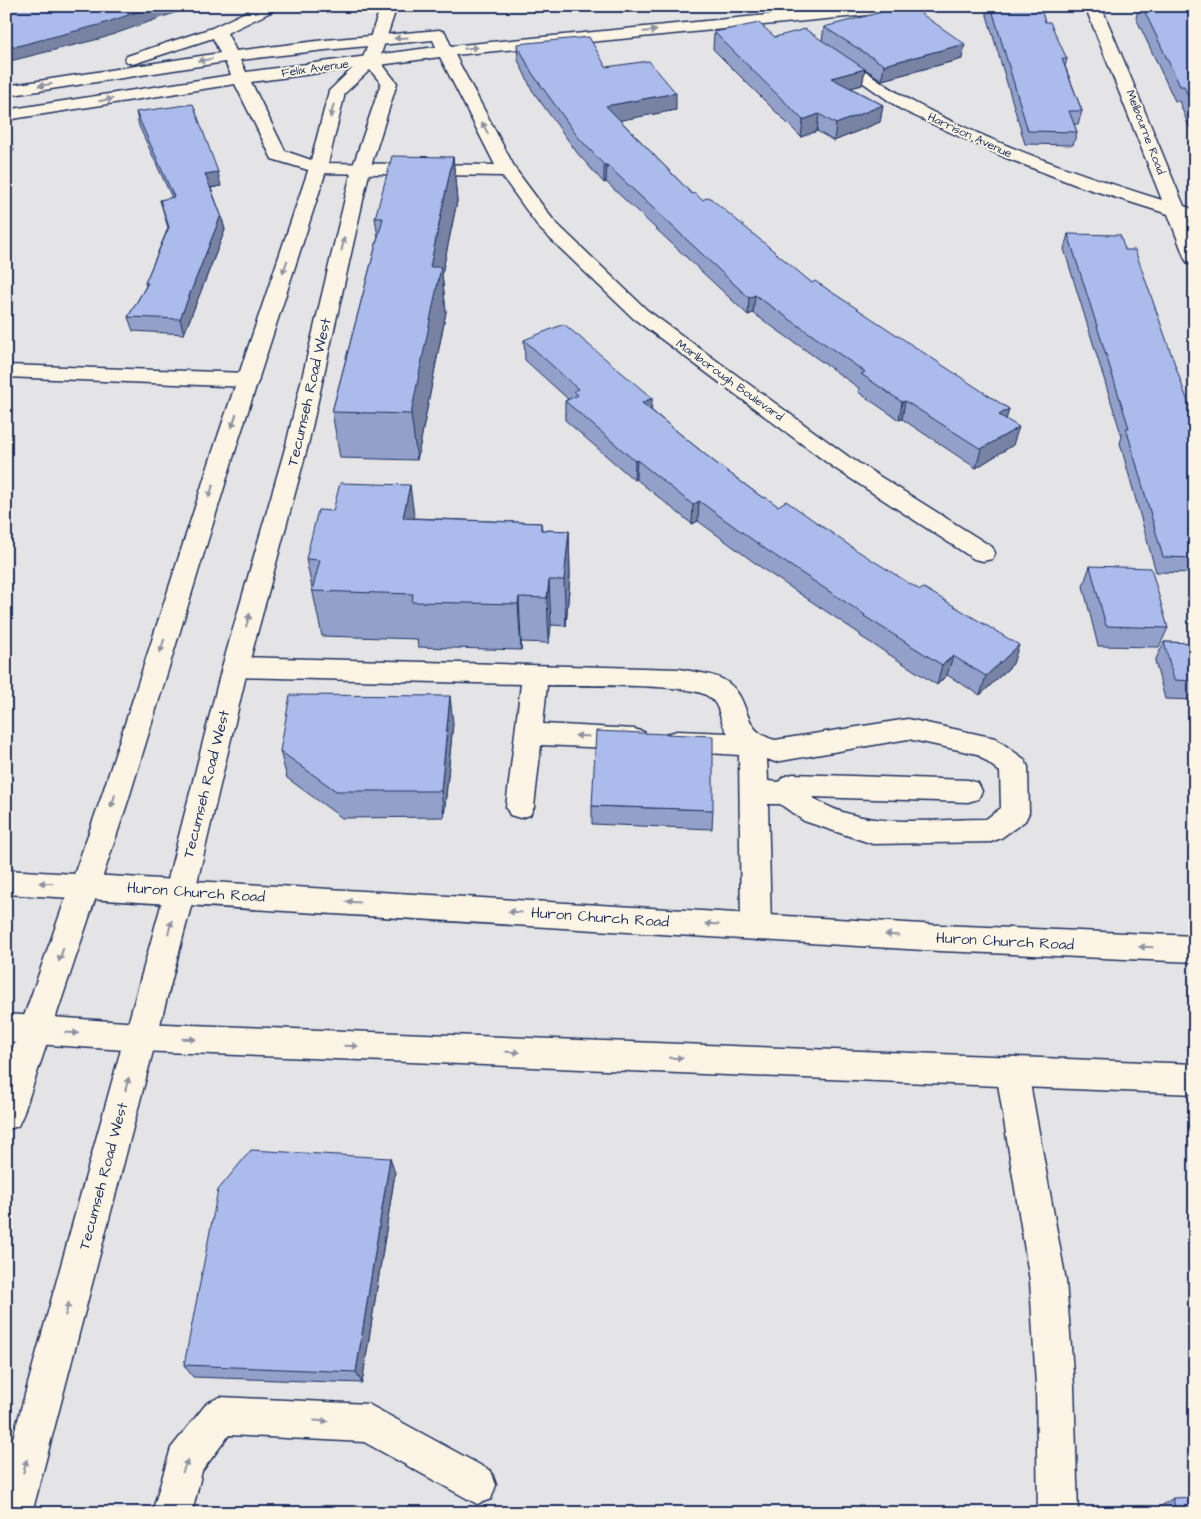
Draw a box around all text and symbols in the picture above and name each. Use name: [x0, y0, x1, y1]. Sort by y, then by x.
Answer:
one-way arrow: [643, 27, 659, 35]
one-way arrow: [393, 34, 409, 42]
one-way arrow: [463, 44, 479, 52]
street label: Felix Avenue: [280, 55, 350, 82]
one-way arrow: [197, 56, 213, 64]
one-way arrow: [36, 81, 52, 89]
street label: Melbourne Road: [1122, 87, 1169, 177]
one-way arrow: [99, 95, 115, 103]
one-way arrow: [328, 104, 336, 119]
street label: Harrison Avenue: [925, 109, 1015, 163]
one-way arrow: [481, 121, 489, 135]
one-way arrow: [340, 235, 348, 251]
one-way arrow: [281, 259, 288, 274]
street label: Tecumseh Road West: [282, 316, 337, 468]
street label: Marlborough Boulevard: [672, 336, 787, 426]
one-way arrow: [230, 414, 238, 429]
one-way arrow: [207, 484, 215, 499]
one-way arrow: [245, 612, 253, 627]
one-way arrow: [158, 639, 166, 654]
street label: Tecumseh Road West: [178, 708, 235, 860]
one-way arrow: [574, 732, 590, 740]
one-way arrow: [109, 794, 117, 809]
street label: Huron Church Road: [126, 877, 266, 908]
one-way arrow: [38, 879, 54, 887]
one-way arrow: [344, 897, 360, 905]
street label: Huron Church Road: [530, 902, 670, 933]
one-way arrow: [507, 907, 523, 915]
one-way arrow: [704, 919, 720, 927]
one-way arrow: [166, 920, 174, 935]
street label: Huron Church Road: [935, 927, 1075, 956]
one-way arrow: [883, 931, 899, 939]
one-way arrow: [1138, 943, 1154, 951]
one-way arrow: [57, 948, 65, 963]
one-way arrow: [65, 1029, 81, 1037]
one-way arrow: [181, 1036, 197, 1044]
one-way arrow: [343, 1042, 359, 1050]
one-way arrow: [506, 1048, 522, 1056]
one-way arrow: [668, 1055, 684, 1063]
one-way arrow: [124, 1077, 132, 1092]
street label: Tecumseh Road West: [74, 1100, 133, 1252]
one-way arrow: [63, 1301, 71, 1316]
one-way arrow: [314, 1417, 330, 1425]
one-way arrow: [21, 1458, 29, 1473]
one-way arrow: [181, 1458, 189, 1473]

